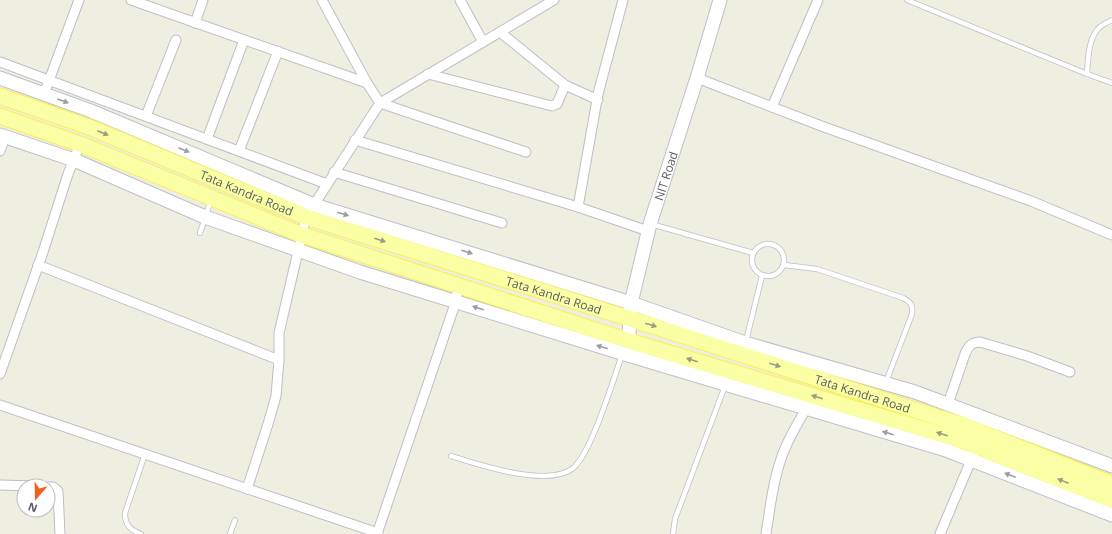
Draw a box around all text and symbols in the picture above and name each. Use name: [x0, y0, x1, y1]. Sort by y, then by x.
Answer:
one-way arrow: [58, 98, 70, 104]
one-way arrow: [97, 130, 109, 136]
one-way arrow: [178, 147, 190, 153]
street label: NIT Road: [650, 149, 681, 203]
street label: Tata Kandra Road: [198, 166, 296, 219]
one-way arrow: [337, 211, 349, 217]
one-way arrow: [375, 237, 387, 243]
one-way arrow: [462, 249, 474, 255]
street label: Tata Kandra Road: [504, 272, 604, 318]
one-way arrow: [472, 305, 484, 311]
one-way arrow: [646, 322, 658, 328]
one-way arrow: [596, 344, 608, 350]
one-way arrow: [686, 357, 698, 363]
one-way arrow: [770, 362, 782, 368]
street label: Tata Kandra Road: [813, 370, 913, 416]
one-way arrow: [811, 394, 823, 400]
one-way arrow: [881, 430, 893, 436]
one-way arrow: [935, 431, 947, 437]
one-way arrow: [1004, 472, 1016, 478]
one-way arrow: [1056, 477, 1068, 483]
north arrow: [16, 478, 56, 518]
text: N: [26, 499, 39, 516]

